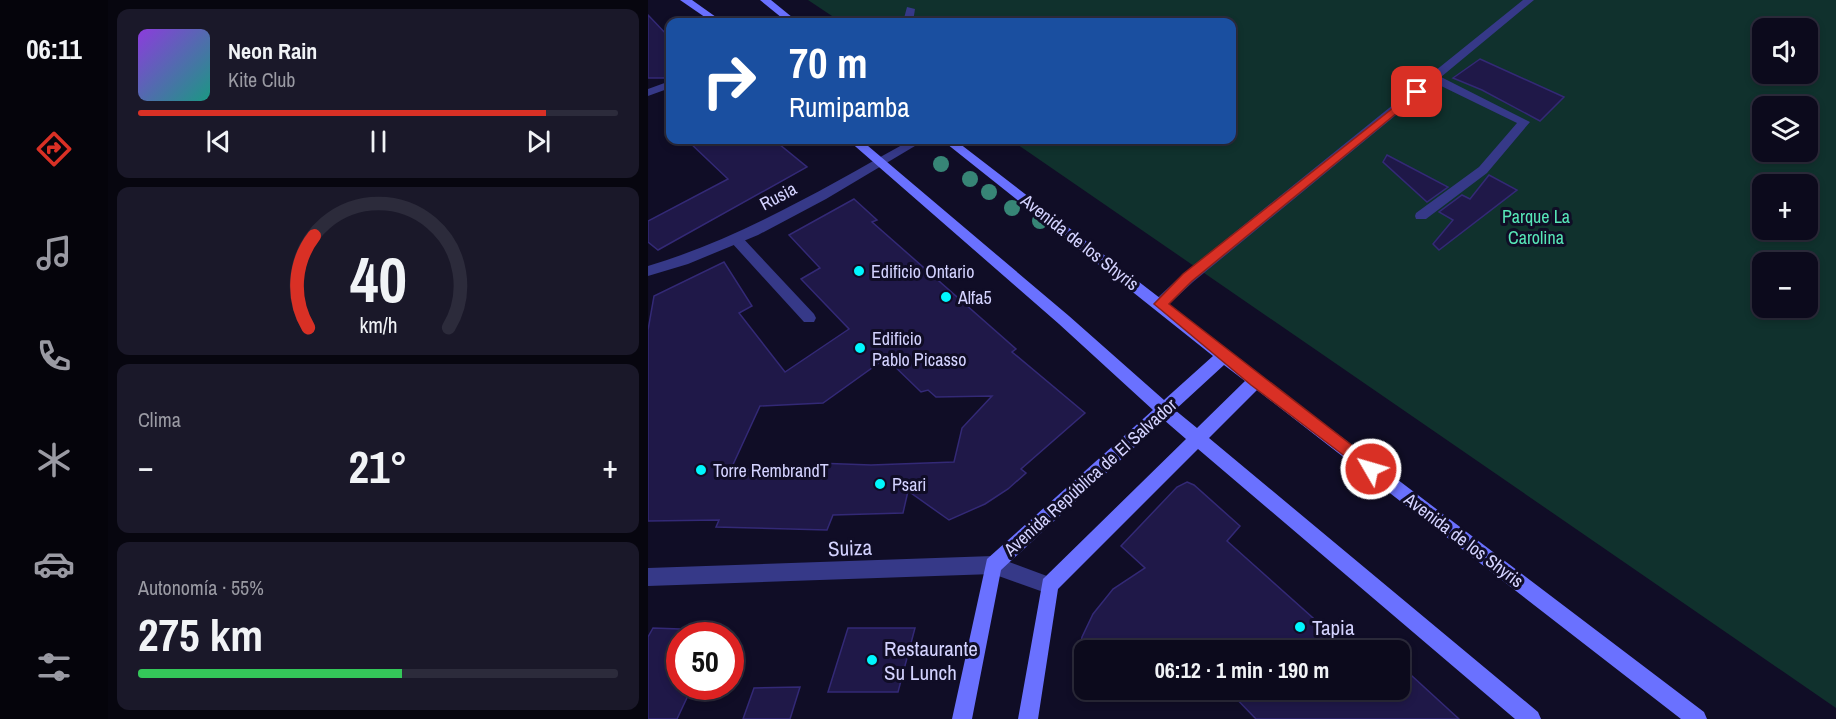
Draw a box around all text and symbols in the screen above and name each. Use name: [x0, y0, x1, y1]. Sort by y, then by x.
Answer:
map controls: [1752, 18, 1818, 318]
button: sound: [1752, 18, 1818, 84]
text: 06:11: [26, 31, 82, 67]
text: 70 m: [789, 35, 868, 91]
text: Neon Rain: [228, 36, 317, 66]
icon: right: [690, 42, 768, 120]
text: Kite Club: [228, 66, 295, 93]
pin: [1391, 66, 1442, 117]
icon: arrive: [1400, 75, 1433, 108]
text: Rumipamba: [789, 89, 910, 125]
button: layers: [1752, 96, 1818, 162]
icon: previous: [202, 125, 235, 158]
icon: pause: [362, 125, 395, 158]
icon: next: [522, 125, 555, 158]
icon: directions: [33, 128, 75, 170]
button: +: [1752, 174, 1818, 240]
street label: Rusia: [755, 176, 801, 216]
street label: Avenida de los Shyris: [1015, 187, 1144, 296]
park label: Parque La Carolina: [1502, 204, 1570, 250]
icon: music: [33, 232, 75, 274]
text: 40: [350, 237, 406, 321]
button: −: [1752, 252, 1818, 318]
place label: Edificio Ontario: [871, 259, 974, 284]
marker: Edificio Ontario: [852, 264, 866, 278]
place label: Alfa5: [957, 285, 992, 310]
marker: Alfa5: [939, 290, 953, 304]
text: km/h: [359, 311, 397, 340]
place label: Edificio Pablo Picasso: [872, 326, 966, 372]
icon: phone: [33, 335, 75, 377]
marker: Edificio Pablo Picasso: [853, 341, 867, 355]
street label: Avenida República de El Salvador: [997, 393, 1182, 562]
text: Clima: [138, 406, 181, 433]
text: 21°: [348, 436, 408, 497]
position arrow: [1339, 437, 1403, 501]
icon: climate: [33, 439, 75, 481]
text: −: [138, 444, 154, 488]
text: +: [602, 444, 618, 488]
place label: Torre RembrandT: [713, 458, 829, 483]
marker: Torre RembrandT: [694, 463, 708, 477]
place label: Psari: [892, 472, 926, 497]
marker: Psari: [873, 477, 887, 491]
street label: Avenida de los Shyris: [1398, 486, 1529, 593]
street label: Suiza: [827, 533, 873, 563]
icon: car: [33, 543, 75, 585]
text: Autonomía · 55%: [138, 574, 264, 601]
text: 275 km: [138, 604, 263, 665]
place label: Tapia: [1312, 613, 1355, 642]
marker: Tapia: [1293, 620, 1307, 634]
speed limit sign: 50: [666, 622, 744, 700]
place label: Restaurante Su Lunch: [884, 634, 978, 687]
icon: filters: [33, 646, 75, 688]
marker: Restaurante Su Lunch: [865, 653, 879, 667]
text: 06:12 · 1 min · 190 m: [1155, 655, 1329, 685]

